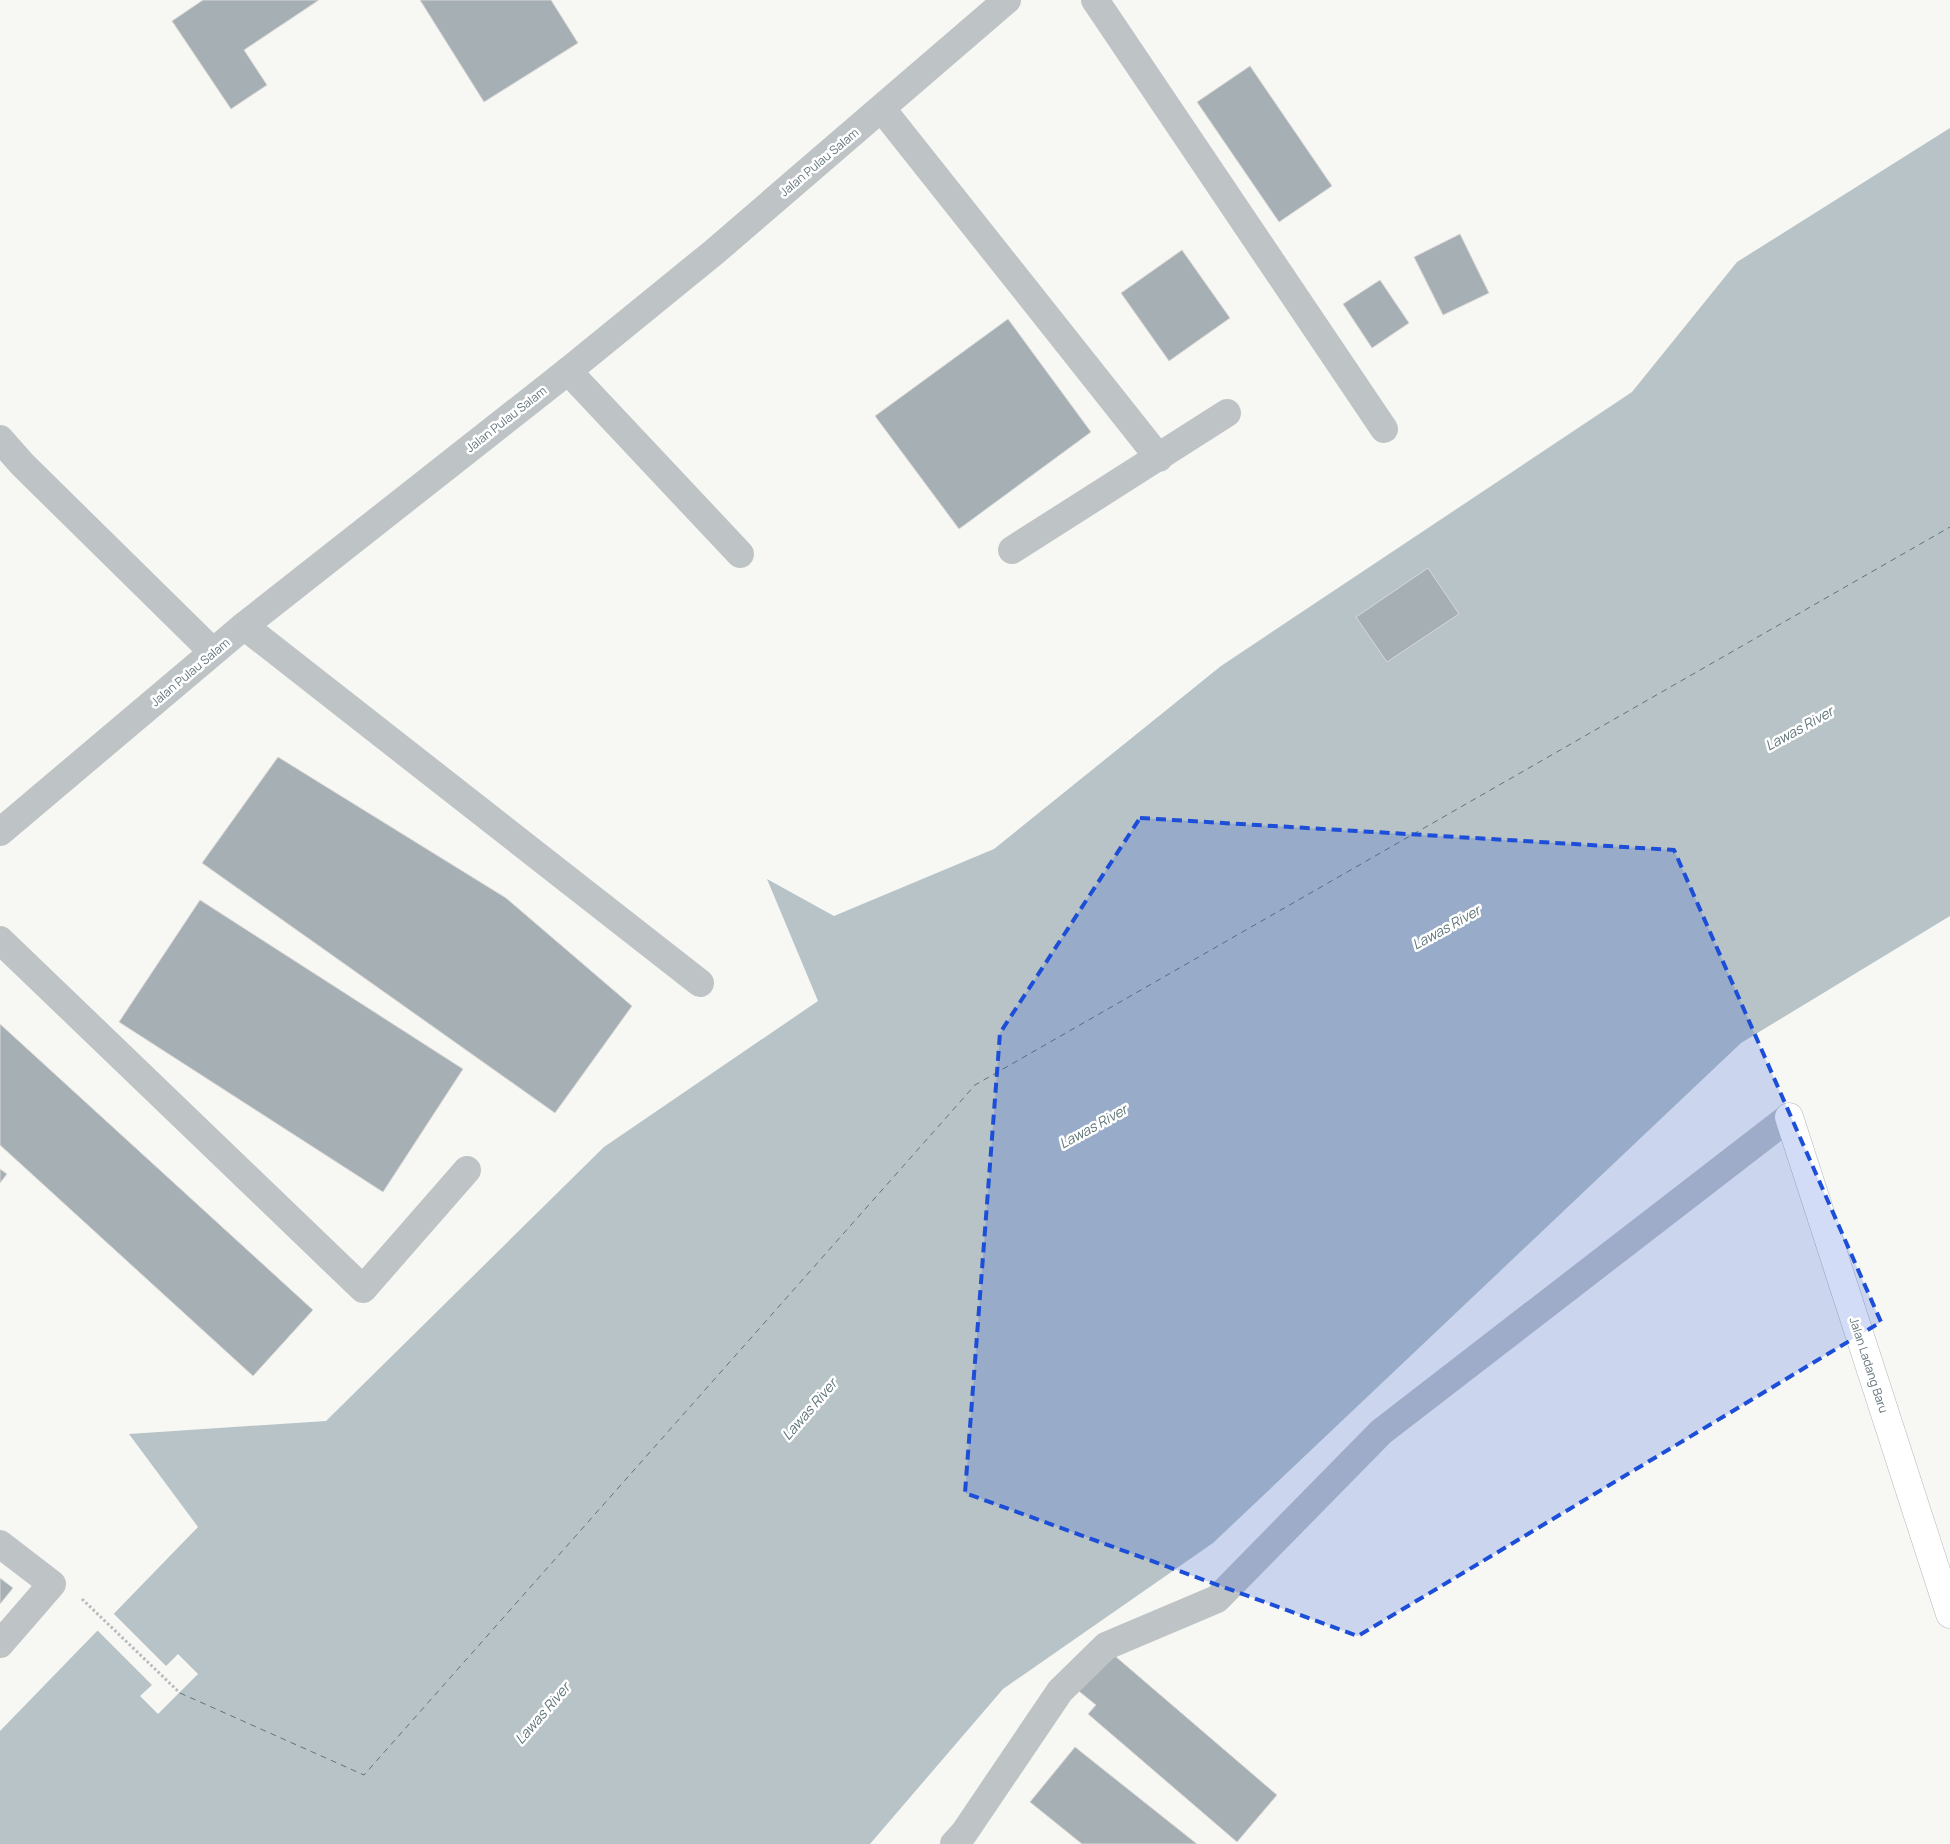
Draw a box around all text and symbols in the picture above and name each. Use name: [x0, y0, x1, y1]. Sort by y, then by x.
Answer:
street label: Jalan Pulau Salam: [776, 124, 862, 200]
street label: Jalan Pulau Salam: [462, 382, 550, 456]
street label: Jalan Pulau Salam: [147, 634, 233, 710]
water label: Lawas River: [1762, 701, 1838, 755]
water label: Lawas River: [1409, 900, 1485, 954]
water label: Lawas River: [1056, 1099, 1132, 1153]
street label: Jalan Ladang Baru: [1845, 1315, 1893, 1415]
water label: Lawas River: [777, 1373, 842, 1444]
water label: Lawas River: [510, 1677, 575, 1748]

